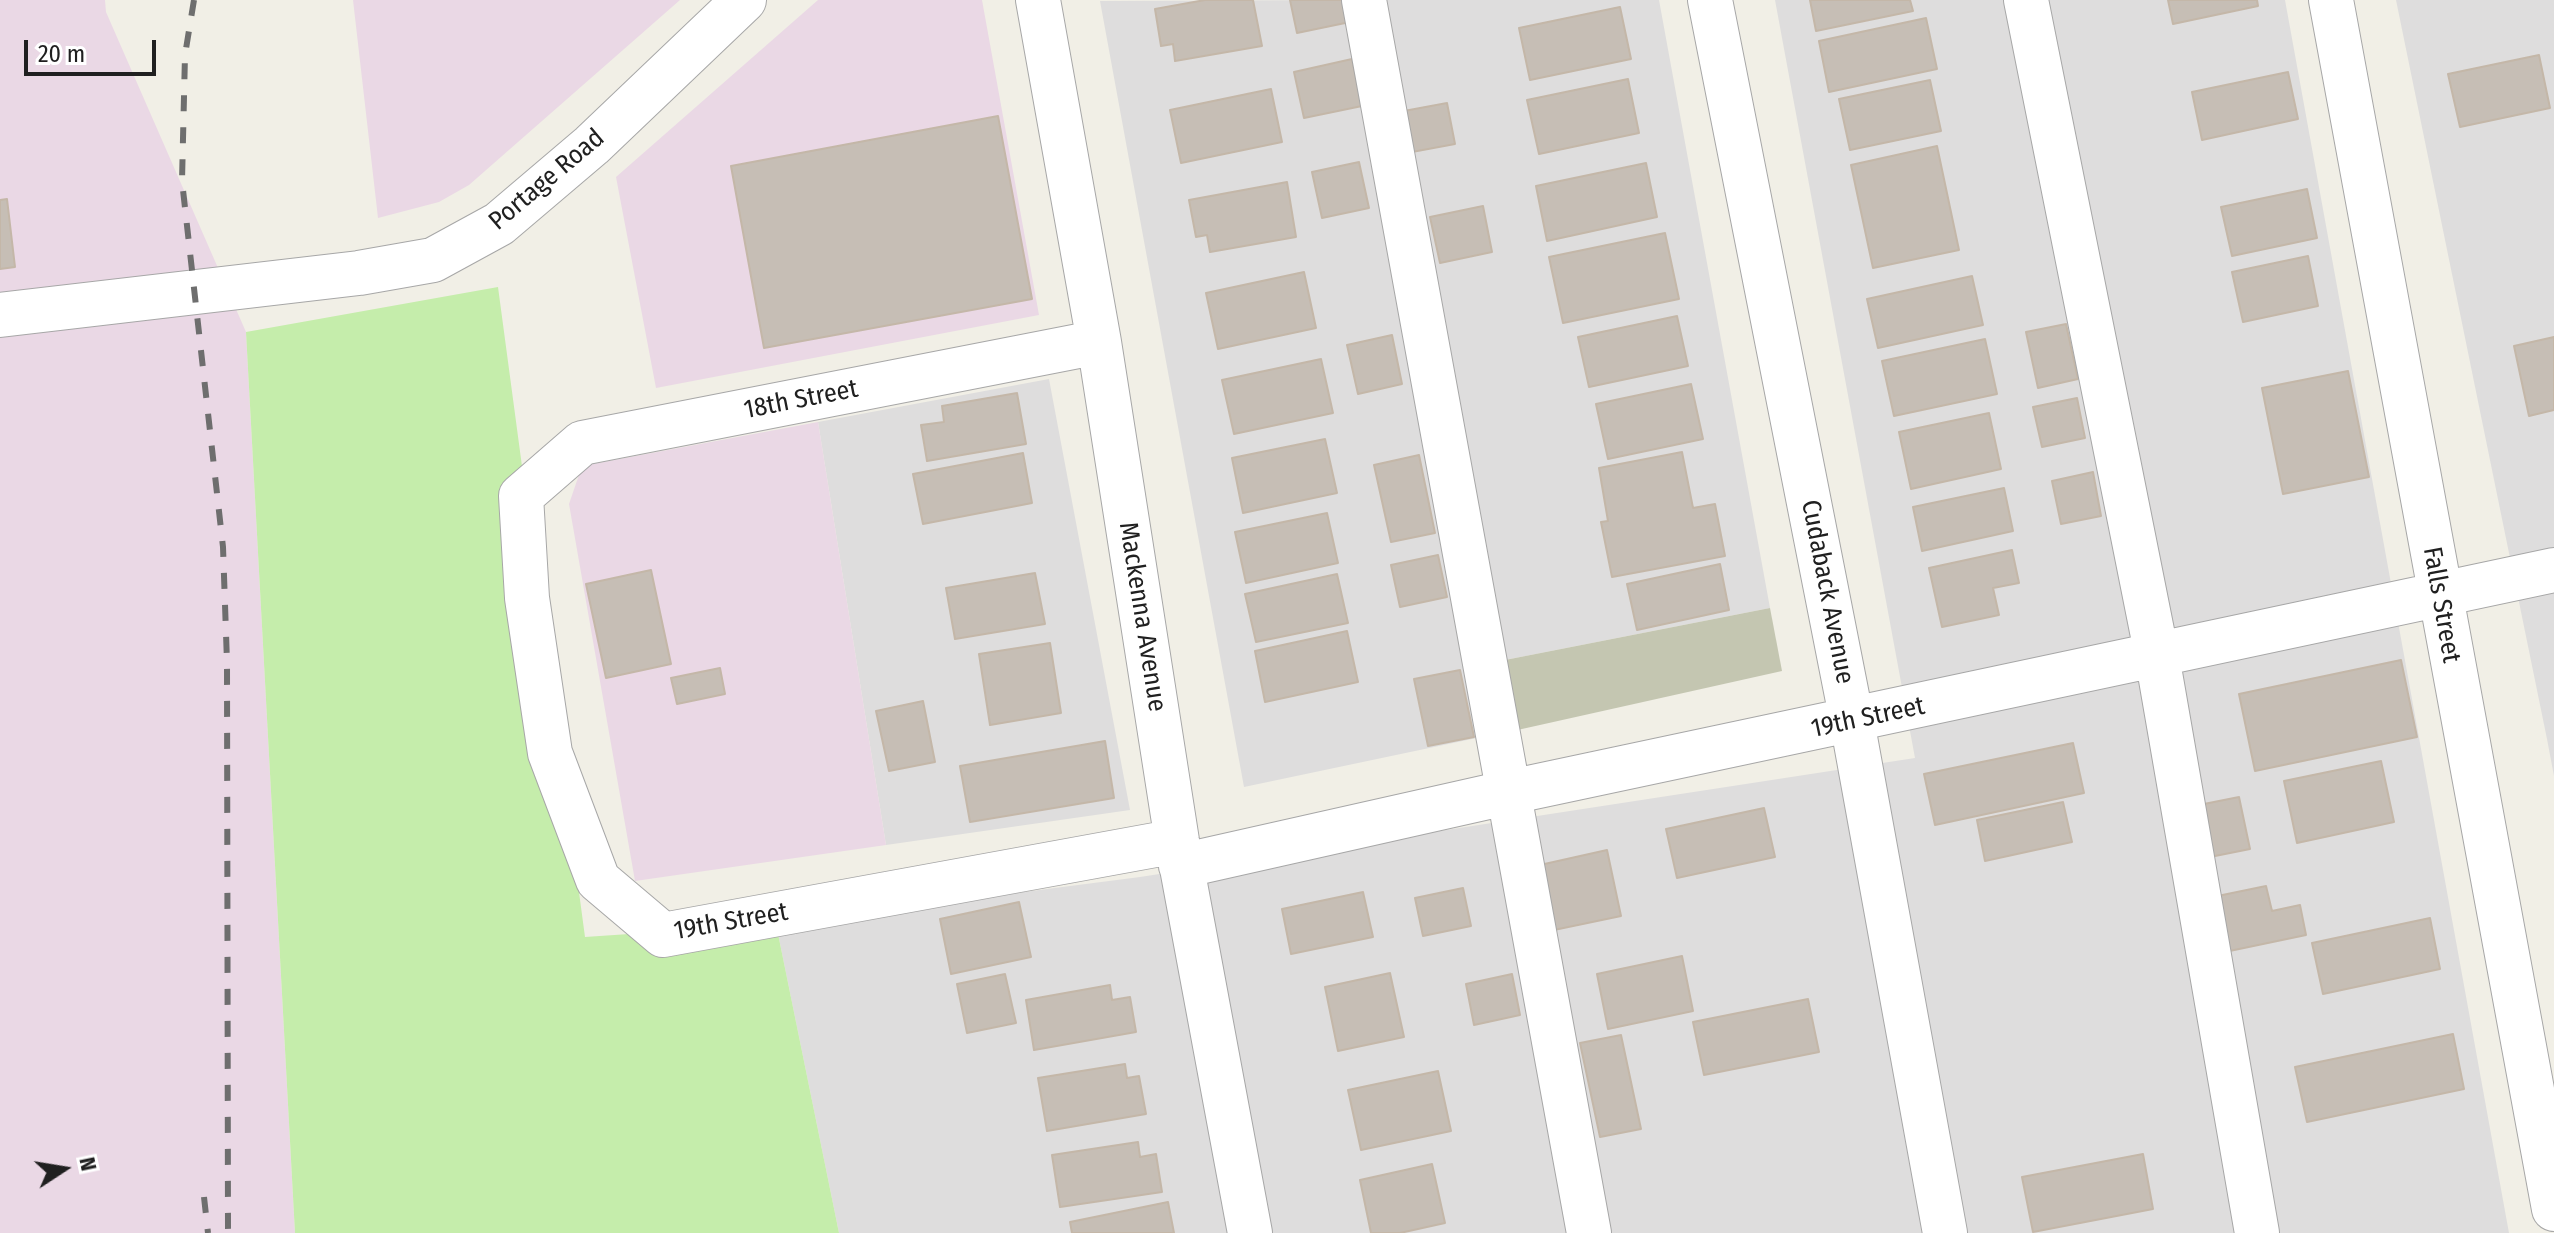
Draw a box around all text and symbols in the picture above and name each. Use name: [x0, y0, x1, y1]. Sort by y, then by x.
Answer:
scale bar: [28, 24, 160, 74]
text: 20 m: [38, 40, 85, 68]
street label: Portage Road: [483, 123, 611, 237]
street label: 18th Street: [741, 374, 861, 426]
street label: Cudaback Avenue: [1794, 497, 1860, 687]
street label: Mackenna Avenue: [1112, 520, 1172, 714]
street label: Falls Street: [2415, 545, 2467, 665]
street label: 19th Street: [1809, 691, 1927, 745]
street label: 19th Street: [672, 897, 790, 947]
north arrow: [24, 1129, 104, 1209]
text: N: [73, 1155, 103, 1173]

